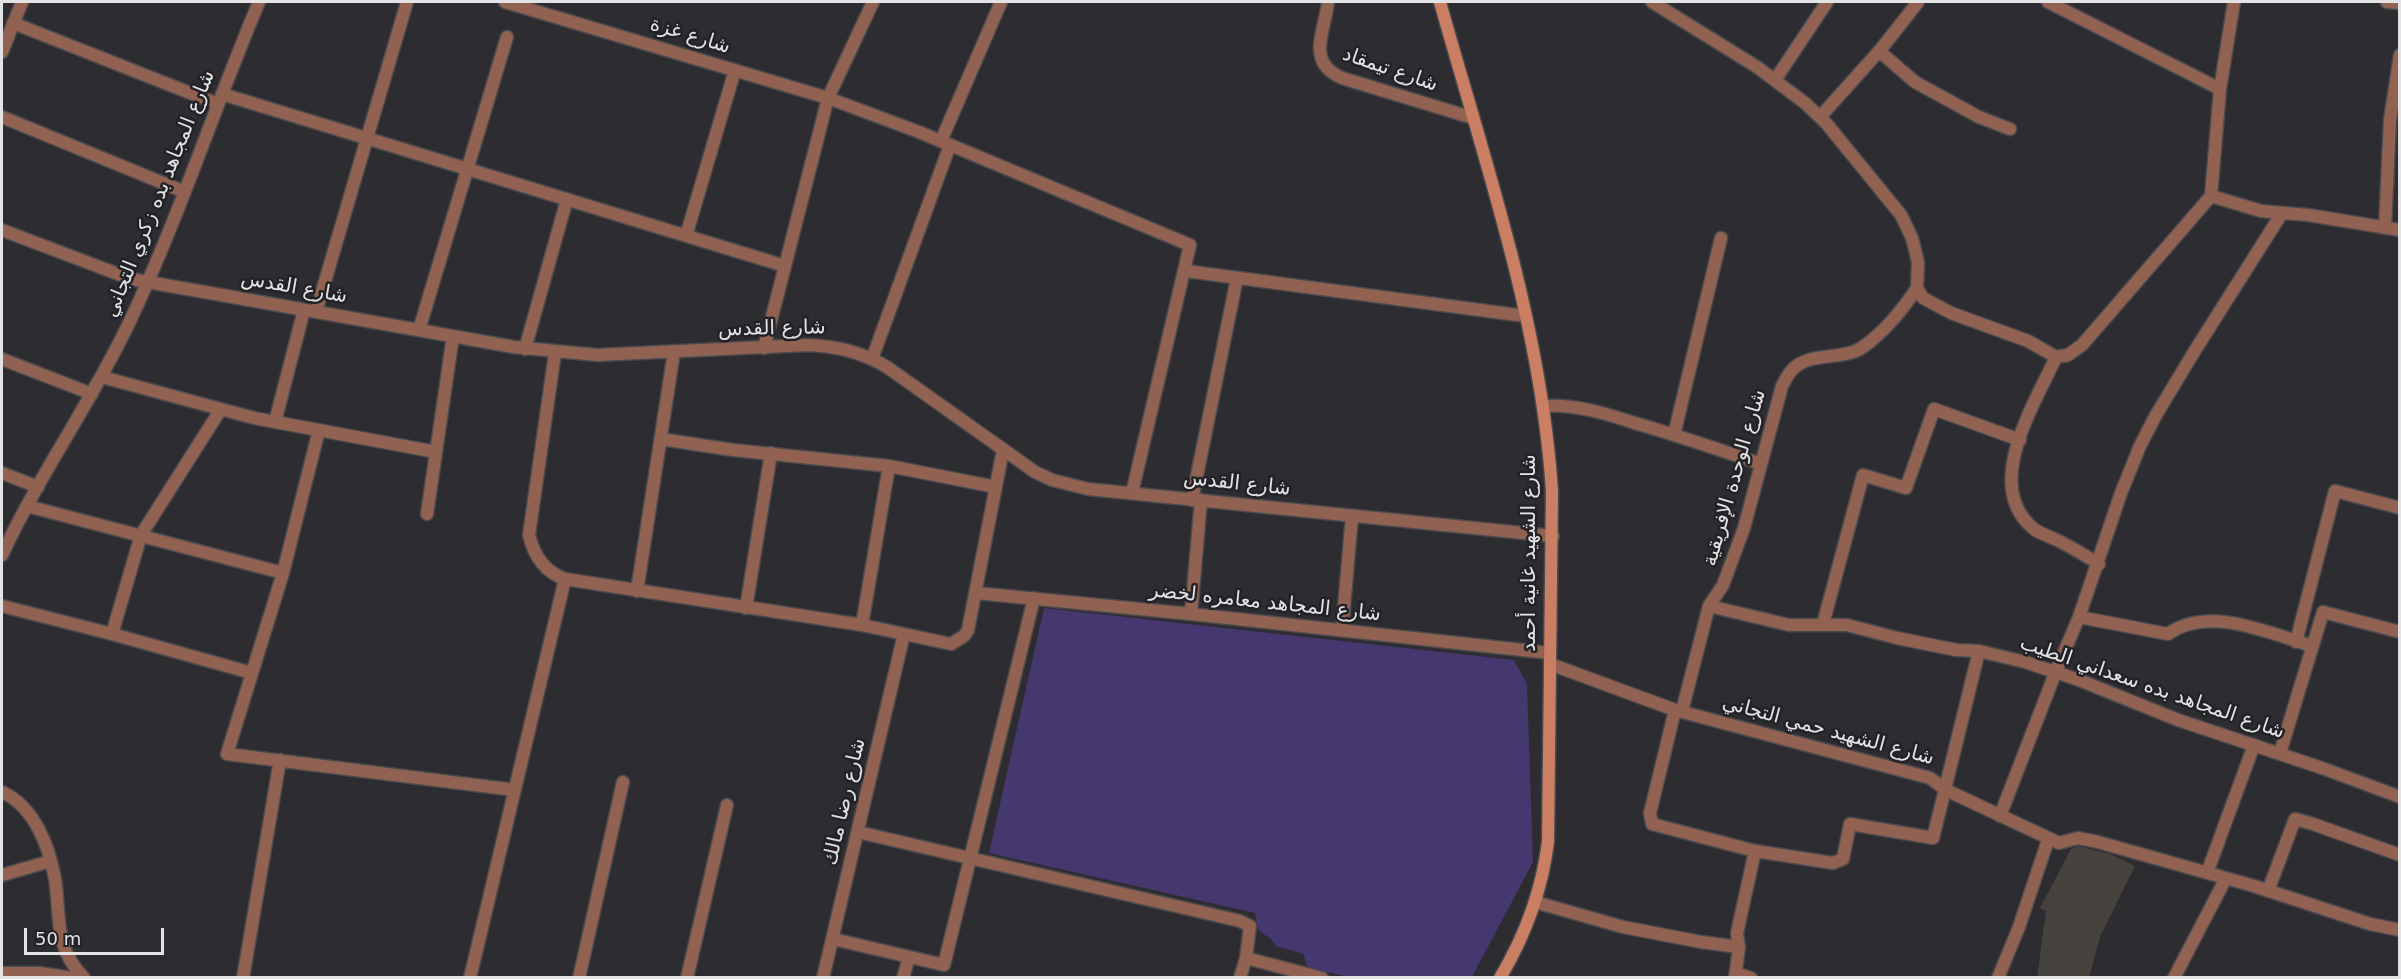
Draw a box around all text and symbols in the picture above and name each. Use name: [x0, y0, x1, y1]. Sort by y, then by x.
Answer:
street label: شارع غزة: [647, 12, 733, 60]
street label: شارع تيمقاد: [1339, 43, 1441, 97]
street label: شارع المجاهد بده زكري التجاني: [99, 67, 221, 321]
street label: شارع القدس: [239, 267, 349, 309]
street label: شارع القدس: [718, 316, 826, 342]
street label: شارع الوحدة الإفريقية: [1698, 387, 1772, 569]
street label: شارع الشهيد غانية أحمد: [1518, 454, 1542, 652]
street label: شارع القدس: [1182, 466, 1292, 502]
street label: شارع المجاهد معامره لخضر: [1148, 579, 1382, 627]
street label: شارع المجاهد بده سعداني الطيب: [2017, 631, 2287, 745]
street label: شارع الشهيد حمي التجاني: [1719, 691, 1937, 771]
street label: شارع رضا مالك: [819, 736, 871, 868]
scale bar: [27, 916, 166, 954]
text: 50 m: [35, 928, 81, 949]

